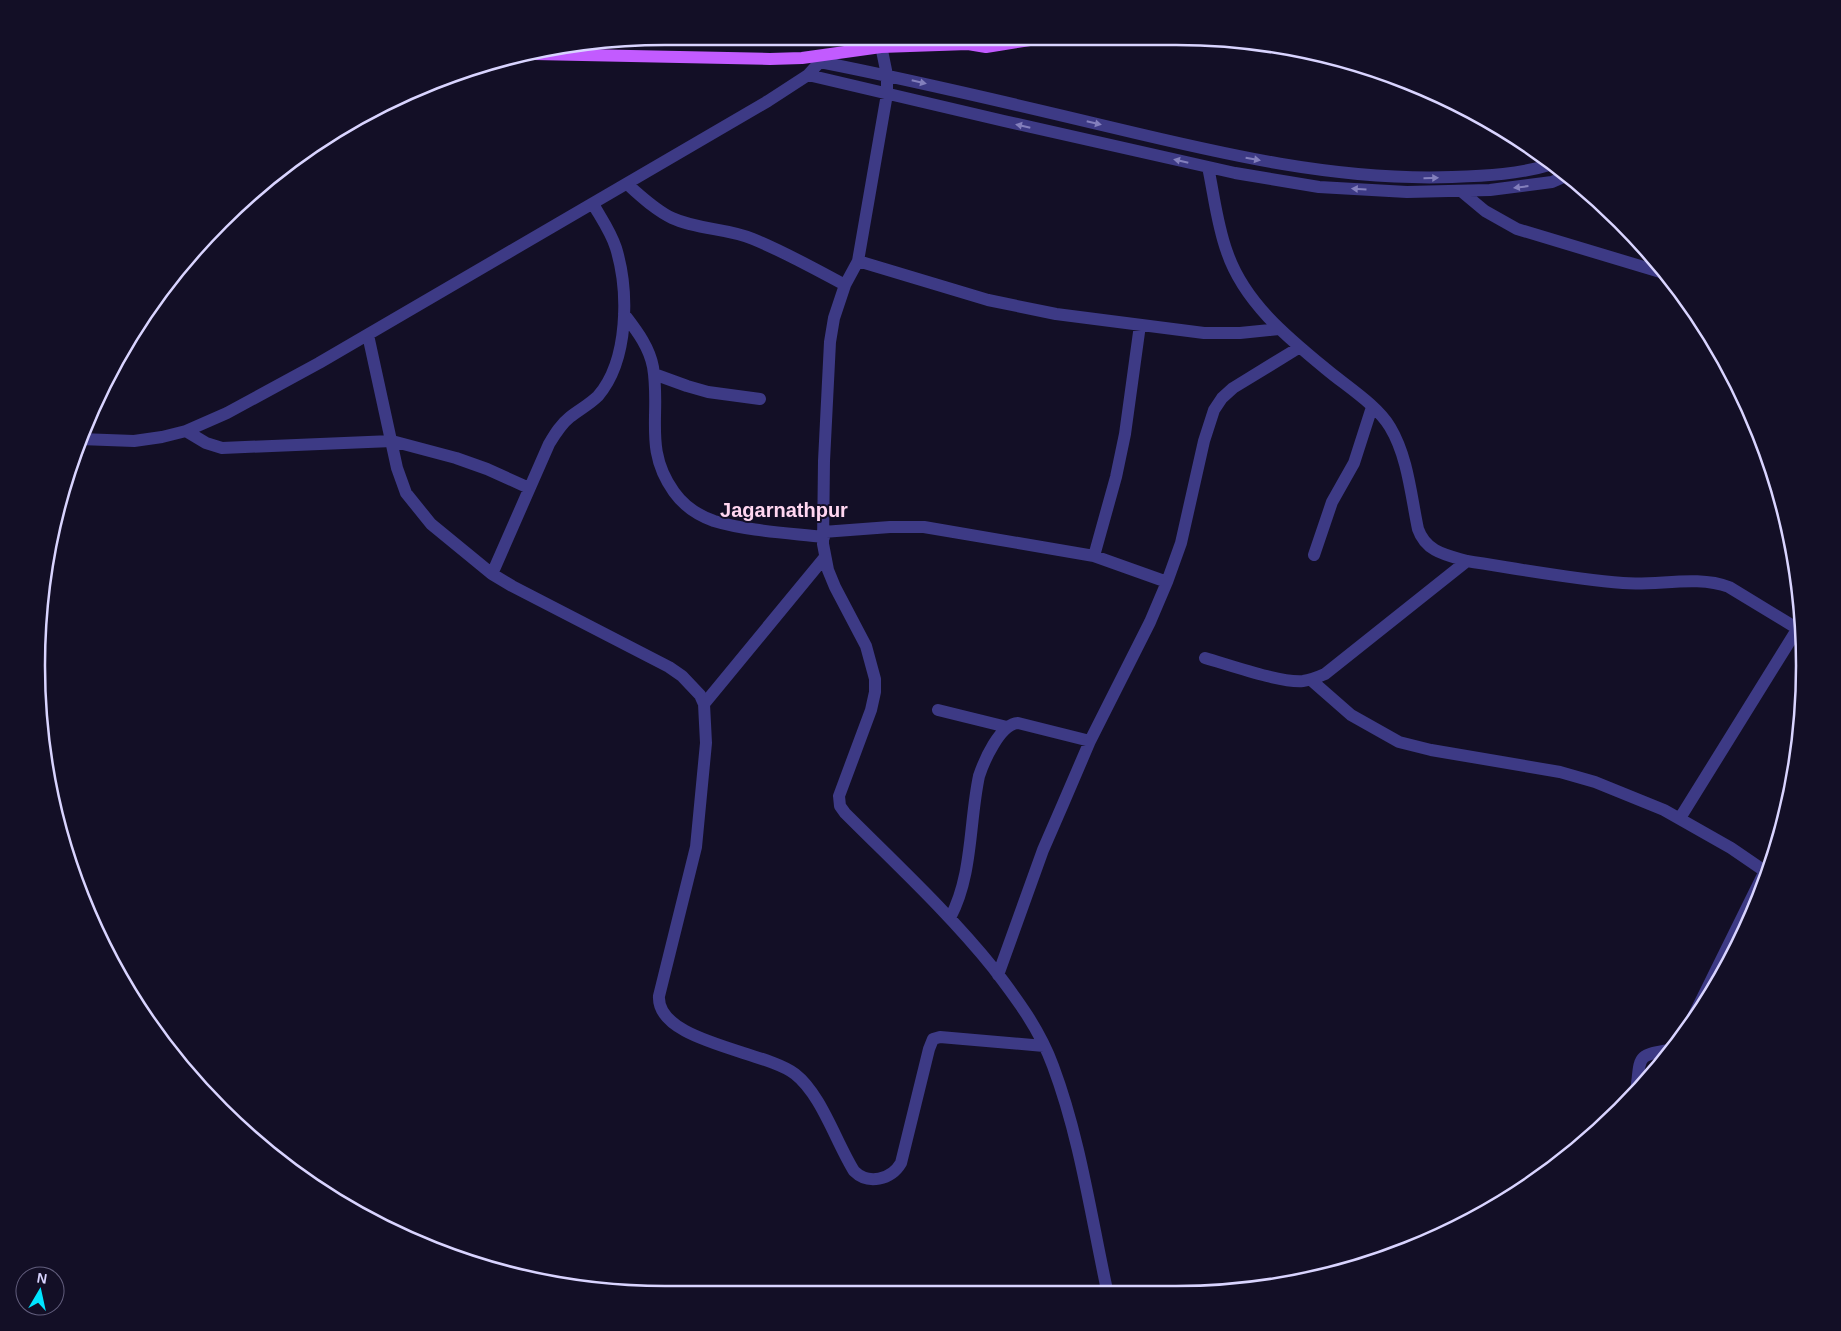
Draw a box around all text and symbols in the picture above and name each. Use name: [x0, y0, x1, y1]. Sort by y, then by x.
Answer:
one-way arrow: [911, 78, 926, 86]
one-way arrow: [1087, 119, 1102, 127]
one-way arrow: [1015, 122, 1030, 130]
one-way arrow: [1245, 155, 1261, 163]
one-way arrow: [1174, 157, 1189, 165]
one-way arrow: [1423, 174, 1439, 182]
one-way arrow: [1513, 183, 1529, 191]
one-way arrow: [1350, 185, 1366, 193]
district label: Jagarnathpur: [720, 499, 848, 521]
north arrow: [15, 1266, 65, 1316]
text: N: [36, 1269, 48, 1287]

